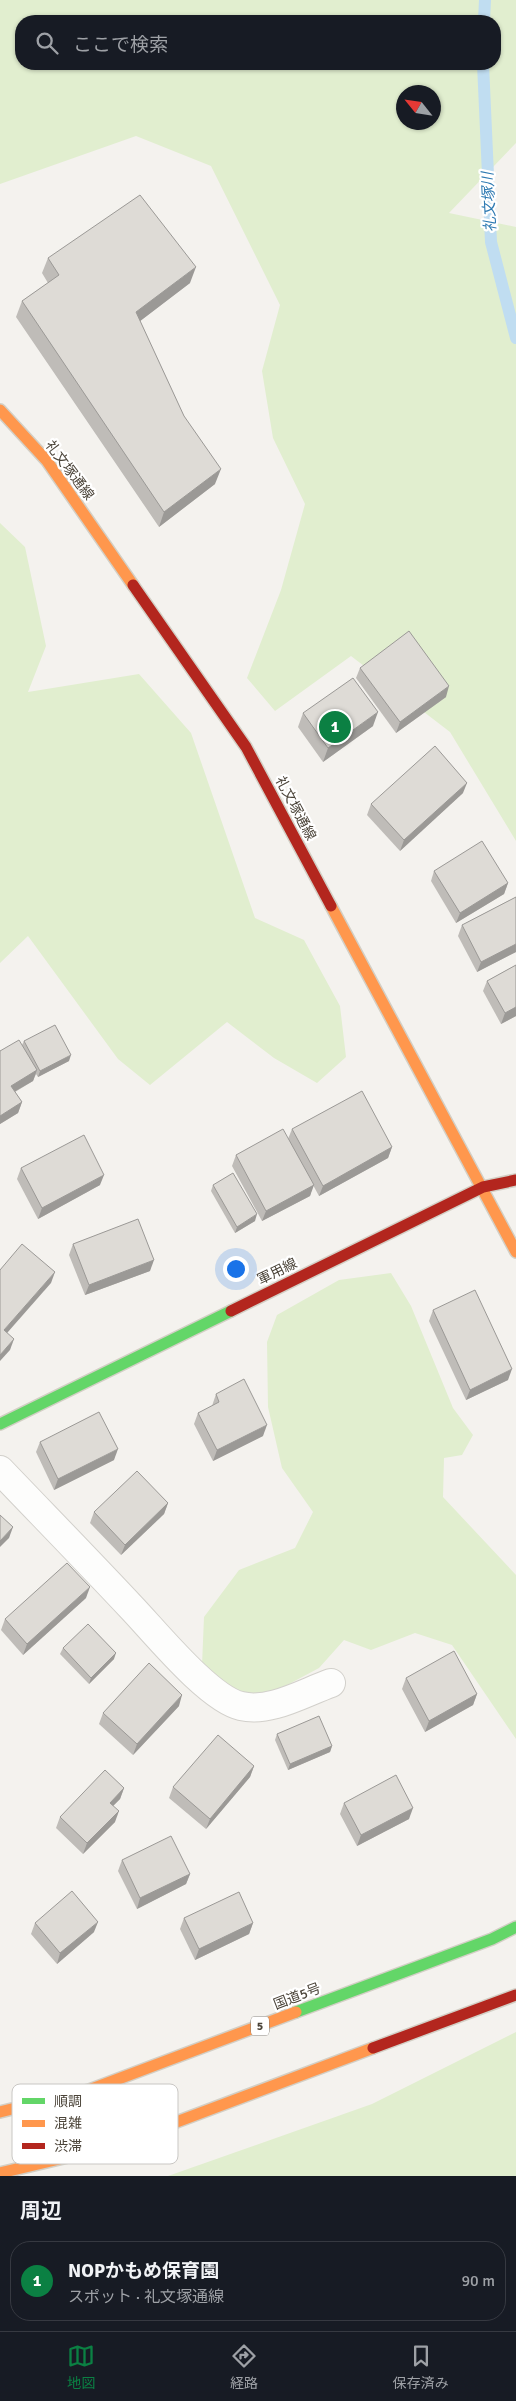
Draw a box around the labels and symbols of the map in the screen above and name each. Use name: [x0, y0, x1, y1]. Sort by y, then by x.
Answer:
north arrow: [396, 85, 441, 130]
water label: 礼文塚川: [478, 170, 500, 232]
street label: 礼文塚通線: [42, 437, 97, 503]
pin: 1: [319, 708, 351, 746]
street label: 礼文塚通線: [272, 773, 319, 843]
street label: 軍用線: [255, 1255, 300, 1288]
your location: [223, 1256, 249, 1282]
street label: 国道5号: [271, 1980, 323, 2013]
road number: 5: [251, 2016, 269, 2035]
legend: [12, 2084, 178, 2164]
text: 順調: [54, 2093, 82, 2110]
text: 混雑: [54, 2115, 82, 2132]
text: 渋滞: [54, 2138, 82, 2155]

